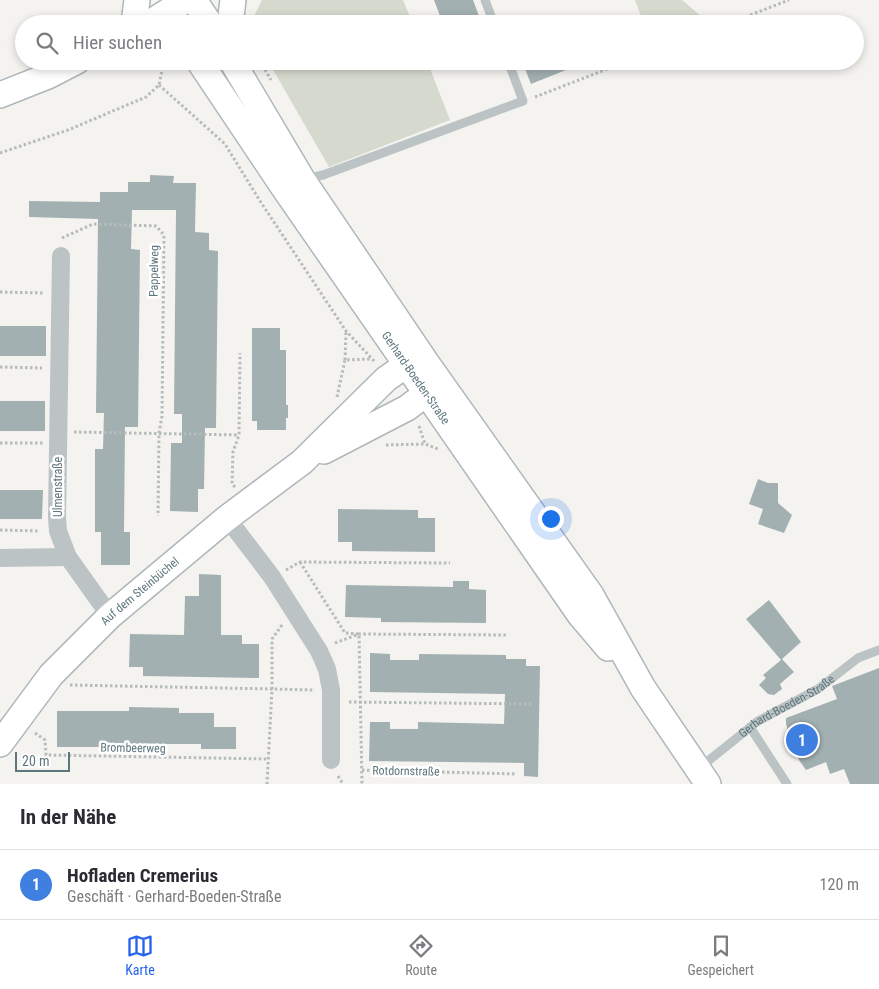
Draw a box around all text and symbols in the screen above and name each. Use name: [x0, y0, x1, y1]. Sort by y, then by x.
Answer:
search box: [15, 15, 864, 70]
icon: search: [33, 29, 61, 57]
text: Hier suchen: [73, 31, 162, 54]
street label: Pappelweg: [147, 245, 161, 297]
street label: Gerhard-Boeden-Straße: [379, 329, 453, 427]
street label: Ulmenstraße: [51, 457, 65, 517]
your location: [538, 506, 564, 532]
street label: Auf dem Steinbüchel: [98, 554, 182, 628]
street label: Gerhard-Boeden-Straße: [736, 672, 838, 741]
pin: 1: [786, 721, 818, 759]
street label: Brombeerweg: [100, 740, 166, 756]
scale bar: [15, 749, 70, 772]
text: 20 m: [22, 753, 50, 769]
street label: Rotdornstraße: [372, 763, 440, 779]
text: In der Nähe: [20, 805, 116, 829]
text: Hofladen Cremerius: [67, 864, 218, 887]
text: 1: [32, 875, 40, 894]
text: 120 m: [820, 875, 859, 894]
text: Geschäft · Gerhard-Boeden-Straße: [67, 887, 281, 906]
tab: Karte: [125, 932, 155, 978]
tab: Route: [405, 932, 437, 978]
tab: Gespeichert: [687, 932, 754, 978]

